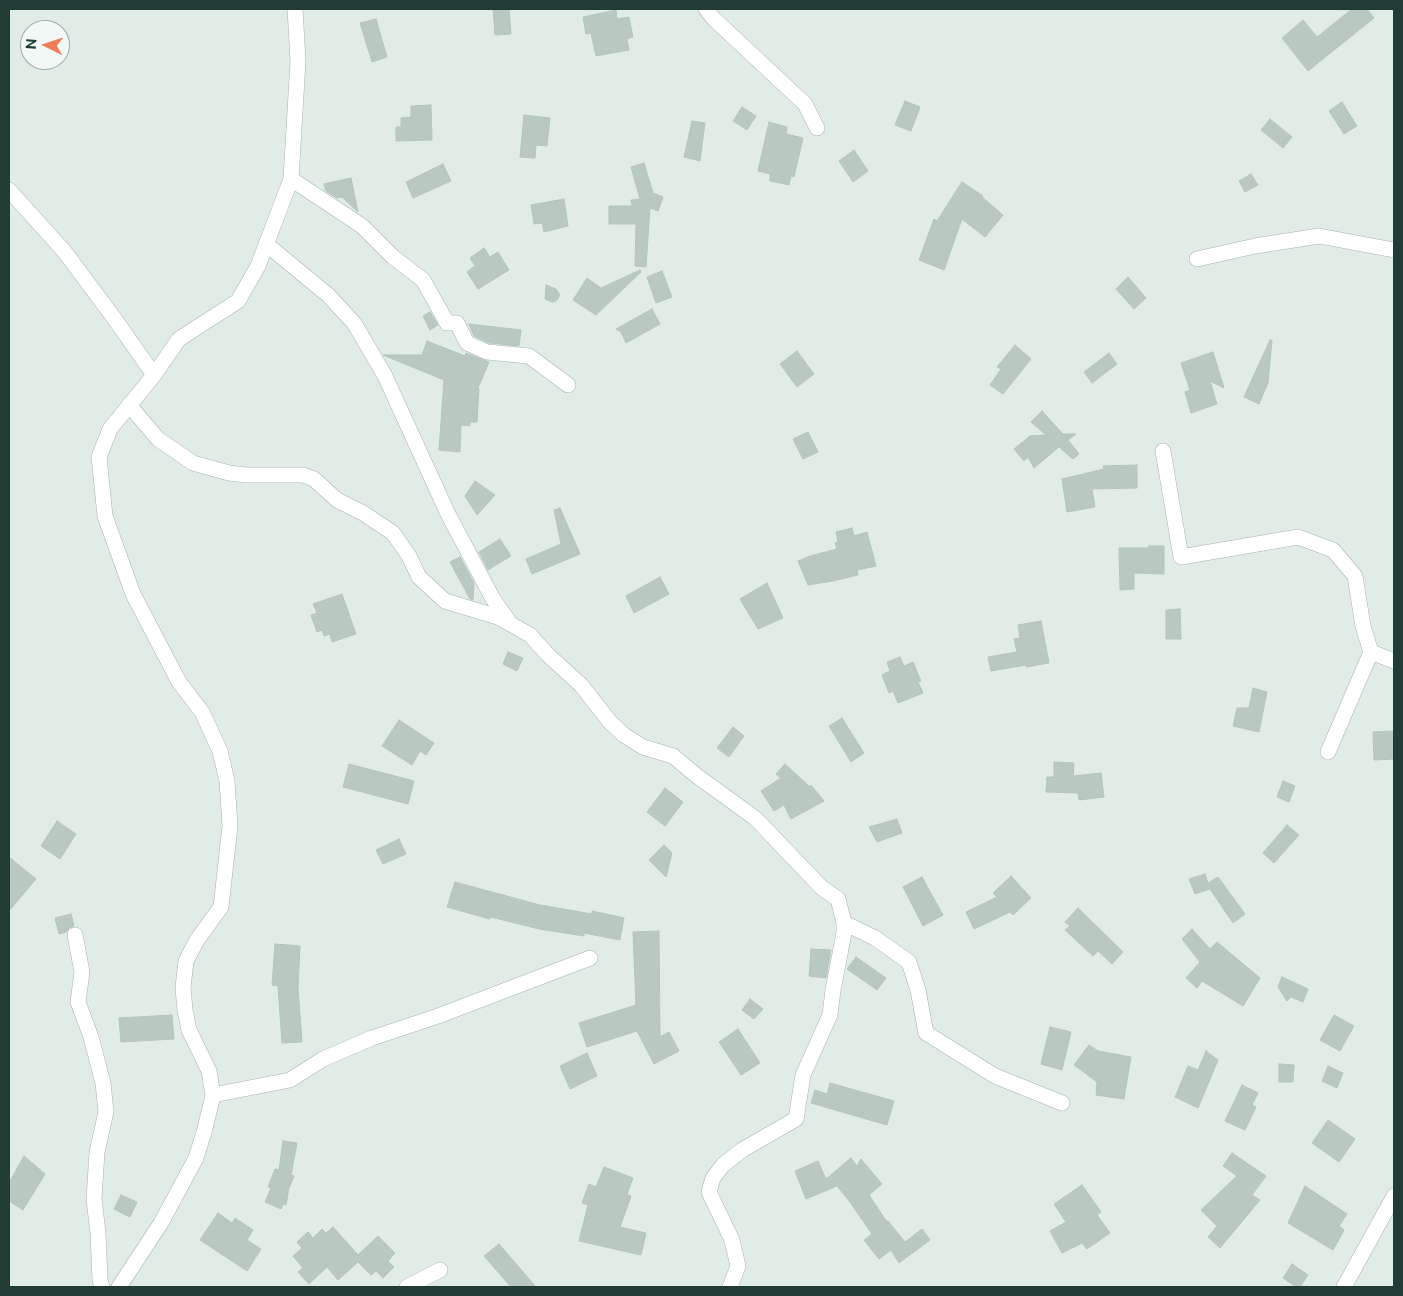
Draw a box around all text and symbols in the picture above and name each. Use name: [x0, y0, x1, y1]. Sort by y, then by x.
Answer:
north arrow: [20, 20, 70, 70]
text: N: [23, 38, 39, 50]

